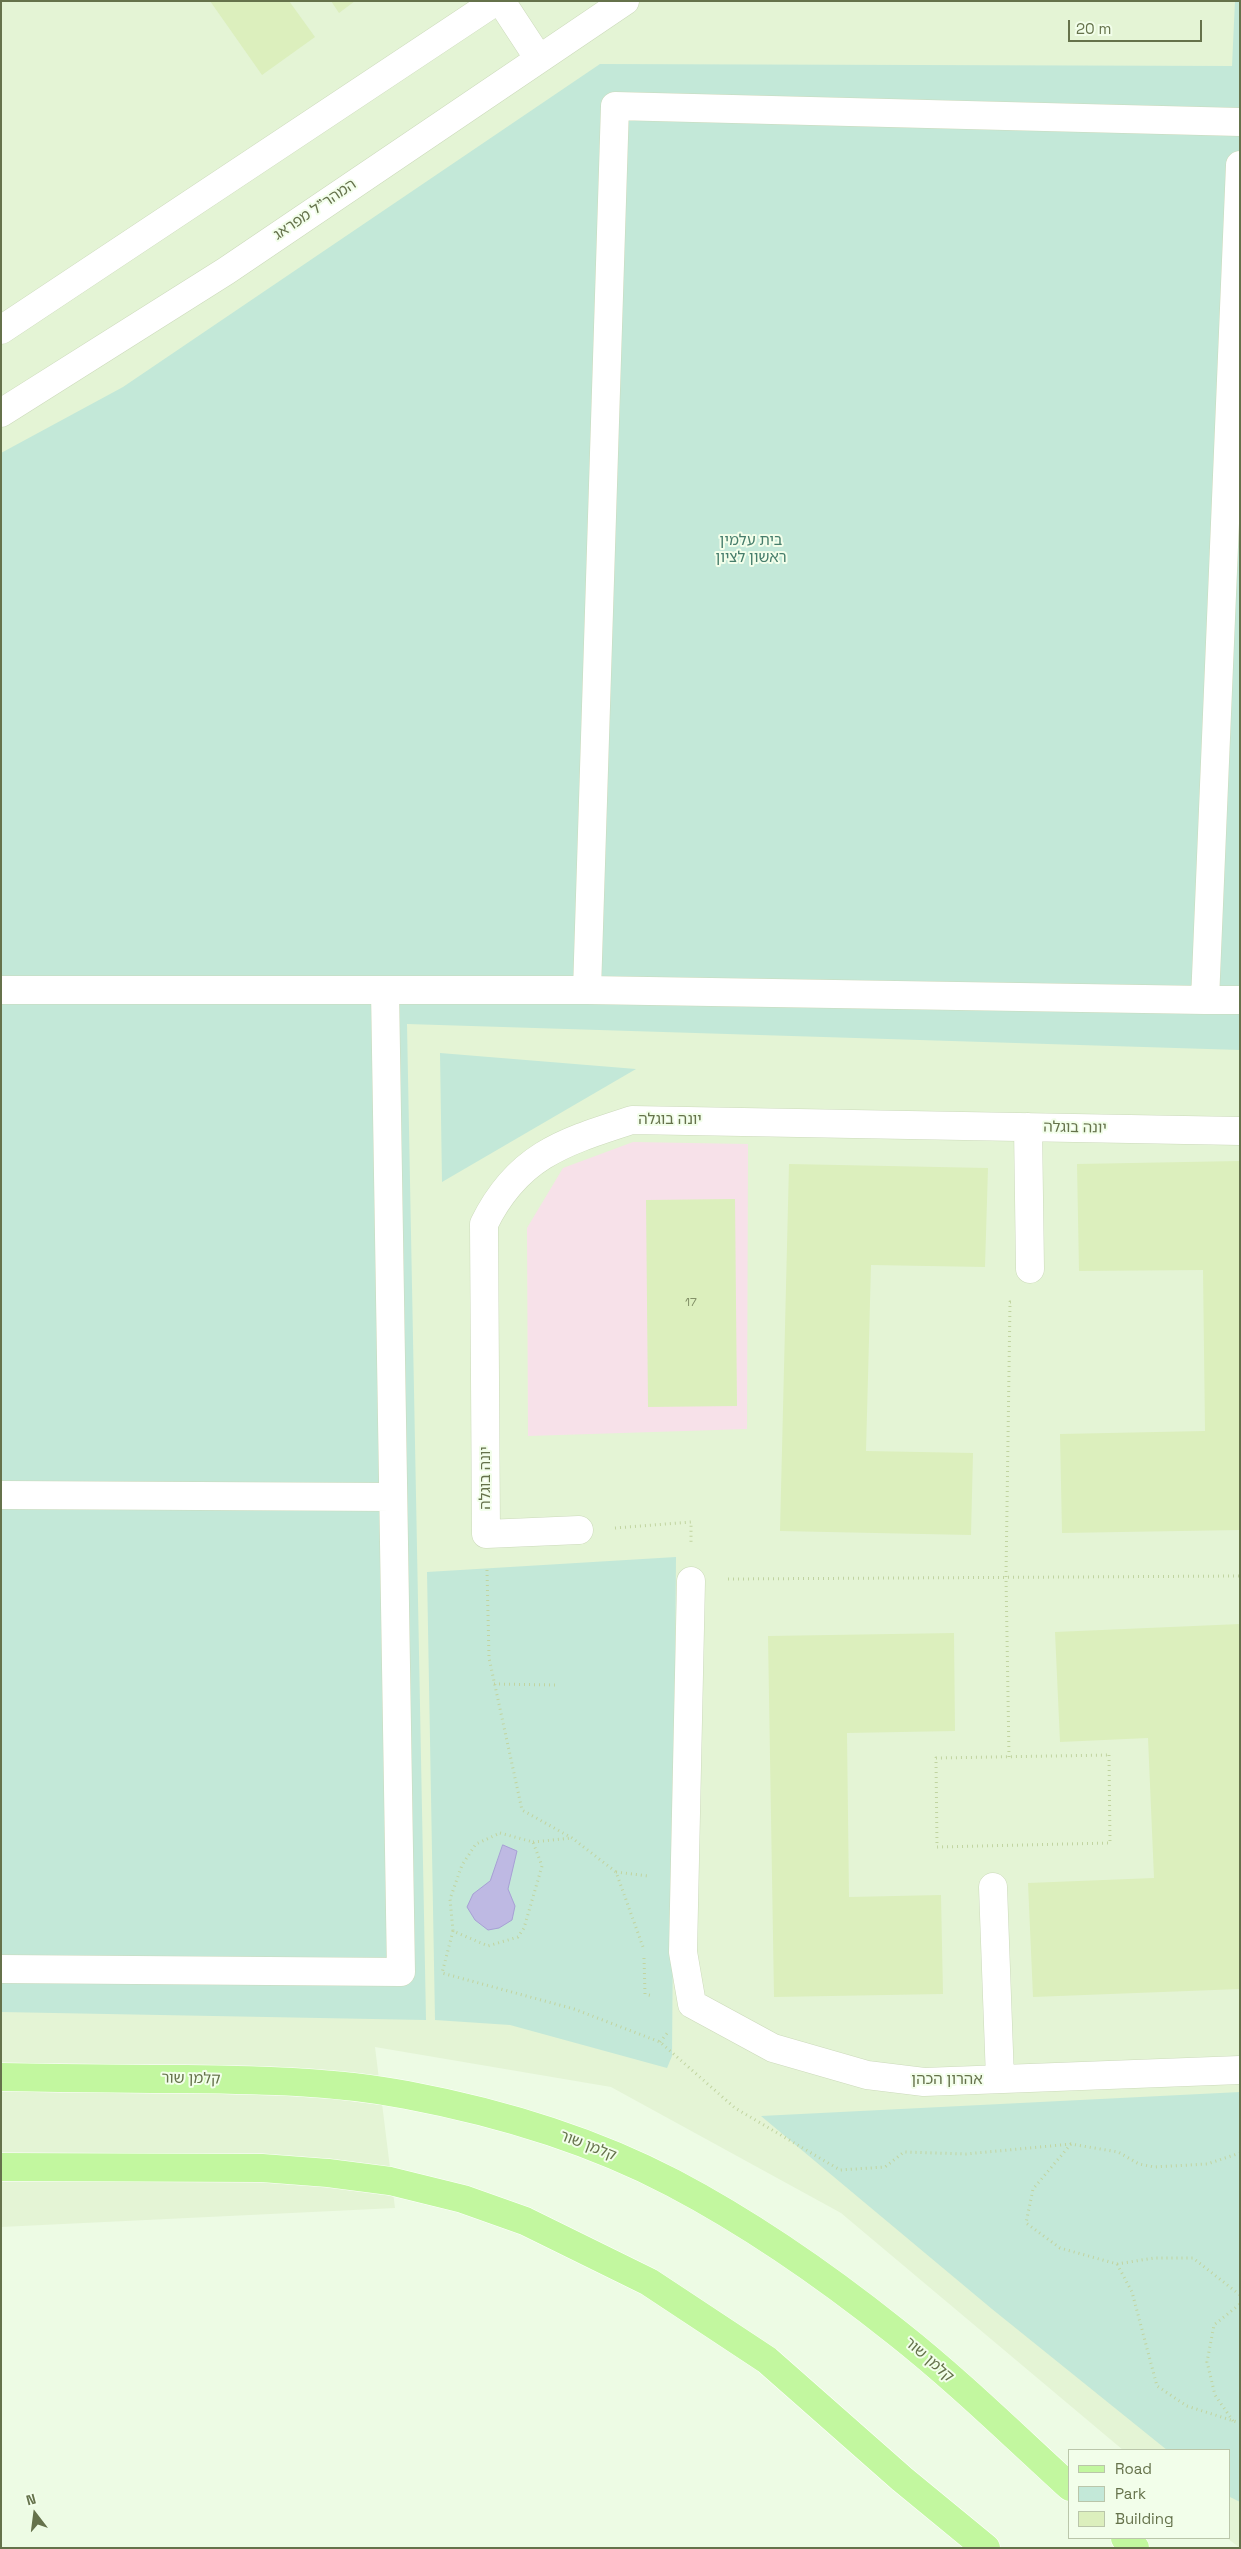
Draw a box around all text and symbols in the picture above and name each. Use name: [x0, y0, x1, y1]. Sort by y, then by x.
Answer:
scale bar: [1071, 10, 1205, 42]
text: 20 m: [1076, 19, 1111, 38]
street label: המהר"ל מפראג: [270, 176, 360, 244]
park label: בית עלמין ראשון לציון: [715, 532, 787, 567]
street label: יונה בוגלה: [638, 1111, 702, 1129]
street label: יונה בוגלה: [1043, 1118, 1107, 1138]
house number: 17: [685, 1296, 697, 1310]
street label: יונה בוגלה: [477, 1446, 495, 1510]
street label: קלמן שור: [161, 2069, 221, 2089]
street label: אהרון הכהן: [911, 2071, 983, 2089]
street label: קלמן שור: [557, 2127, 619, 2165]
street label: קלמן שור: [901, 2334, 957, 2386]
legend: [1068, 2449, 1231, 2539]
text: Road: [1115, 2459, 1152, 2478]
text: Park: [1115, 2484, 1146, 2503]
north arrow: [10, 2489, 60, 2539]
text: N: [24, 2490, 38, 2509]
text: Building: [1115, 2509, 1174, 2528]

